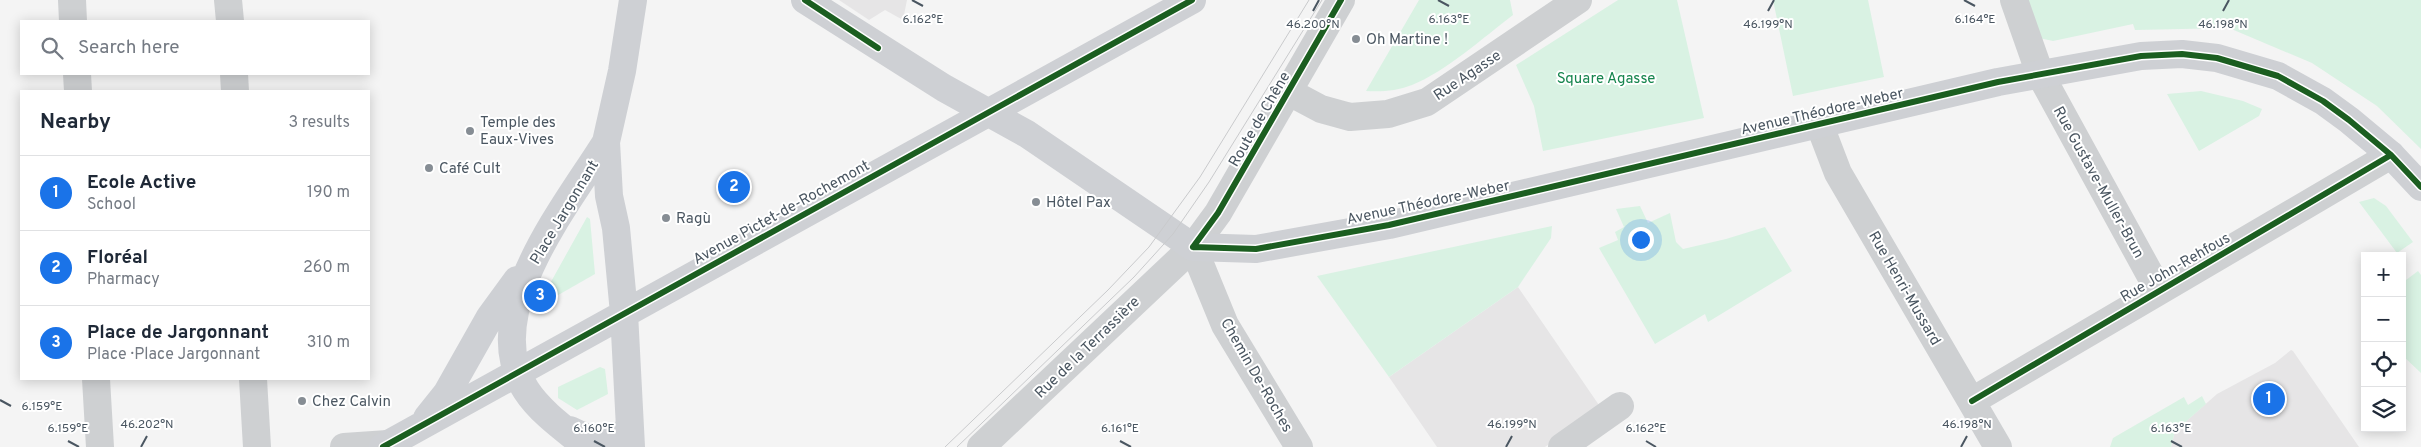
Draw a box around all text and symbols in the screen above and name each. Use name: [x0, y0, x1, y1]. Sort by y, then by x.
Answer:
text: 6.162°E: [903, 12, 943, 28]
text: 6.163°E: [1429, 12, 1469, 28]
text: 6.164°E: [1954, 12, 1996, 28]
text: 46.200°N: [1286, 17, 1340, 33]
text: 46.199°N: [1743, 17, 1793, 33]
text: 46.198°N: [2198, 17, 2248, 33]
search box: [20, 20, 370, 75]
place label: Oh Martine !: [1366, 31, 1448, 50]
marker: Oh Martine !: [1350, 33, 1362, 45]
icon: search: [38, 34, 66, 62]
text: Search here: [78, 36, 180, 60]
street label: Rue Agasse: [1430, 47, 1505, 106]
street label: Route de Chêne: [1225, 69, 1295, 171]
park label: Square Agasse: [1557, 70, 1655, 89]
street label: Avenue Théodore-Weber: [1739, 84, 1906, 140]
street label: Rue Gustave-Muller-Brun: [2048, 103, 2147, 262]
text: Nearby: [40, 109, 111, 136]
text: 3 results: [288, 113, 350, 133]
place label: Temple des Eaux-Vives: [480, 114, 556, 150]
marker: Temple des Eaux-Vives: [464, 125, 476, 137]
street label: Place Jargonnant: [527, 157, 604, 268]
street label: Avenue Pictet-de-Rochemont: [690, 157, 873, 270]
place label: Café Cult: [439, 160, 501, 179]
marker: Café Cult: [423, 162, 435, 174]
pin: 2: [718, 168, 750, 206]
text: Ecole Active: [87, 171, 196, 195]
street label: Avenue Théodore-Weber: [1345, 177, 1512, 230]
text: 1: [53, 183, 59, 203]
text: 190 m: [307, 183, 350, 203]
place label: Hôtel Pax: [1046, 194, 1111, 213]
text: School: [87, 195, 136, 215]
marker: Hôtel Pax: [1030, 196, 1042, 208]
place label: Ragù: [676, 210, 711, 229]
marker: Ragù: [660, 212, 672, 224]
your location: [1628, 227, 1654, 253]
street label: Rue Henri-Mussard: [1863, 228, 1944, 349]
street label: Rue John-Rehfous: [2117, 229, 2234, 307]
text: Floréal: [87, 246, 148, 270]
map controls: [2361, 252, 2406, 432]
button: +: [2361, 252, 2406, 297]
text: 2: [51, 258, 61, 278]
text: 260 m: [303, 258, 350, 278]
text: Pharmacy: [87, 270, 160, 290]
pin: 3: [524, 277, 556, 315]
street label: Rue de la Terrassière: [1032, 293, 1145, 403]
button: −: [2361, 297, 2406, 342]
street label: Chemin De-Roches: [1215, 315, 1296, 436]
text: Place de Jargonnant: [87, 321, 269, 345]
text: 3: [51, 333, 61, 353]
text: 310 m: [307, 333, 350, 353]
button: locate: [2361, 342, 2406, 387]
text: Place · Place Jargonnant: [87, 345, 260, 365]
pin: 1: [2253, 380, 2285, 418]
button: layers: [2361, 387, 2406, 432]
place label: Chez Calvin: [312, 393, 391, 412]
marker: Chez Calvin: [296, 395, 308, 407]
text: 6.159°E: [22, 399, 62, 415]
text: 46.202°N: [120, 417, 174, 433]
text: 46.199°N: [1487, 417, 1537, 433]
text: 46.198°N: [1942, 417, 1992, 433]
text: 6.159°E: [48, 421, 88, 437]
text: 6.160°E: [573, 421, 615, 437]
text: 6.161°E: [1101, 421, 1139, 437]
text: 6.162°E: [1626, 421, 1666, 437]
text: 6.163°E: [2151, 421, 2191, 437]

